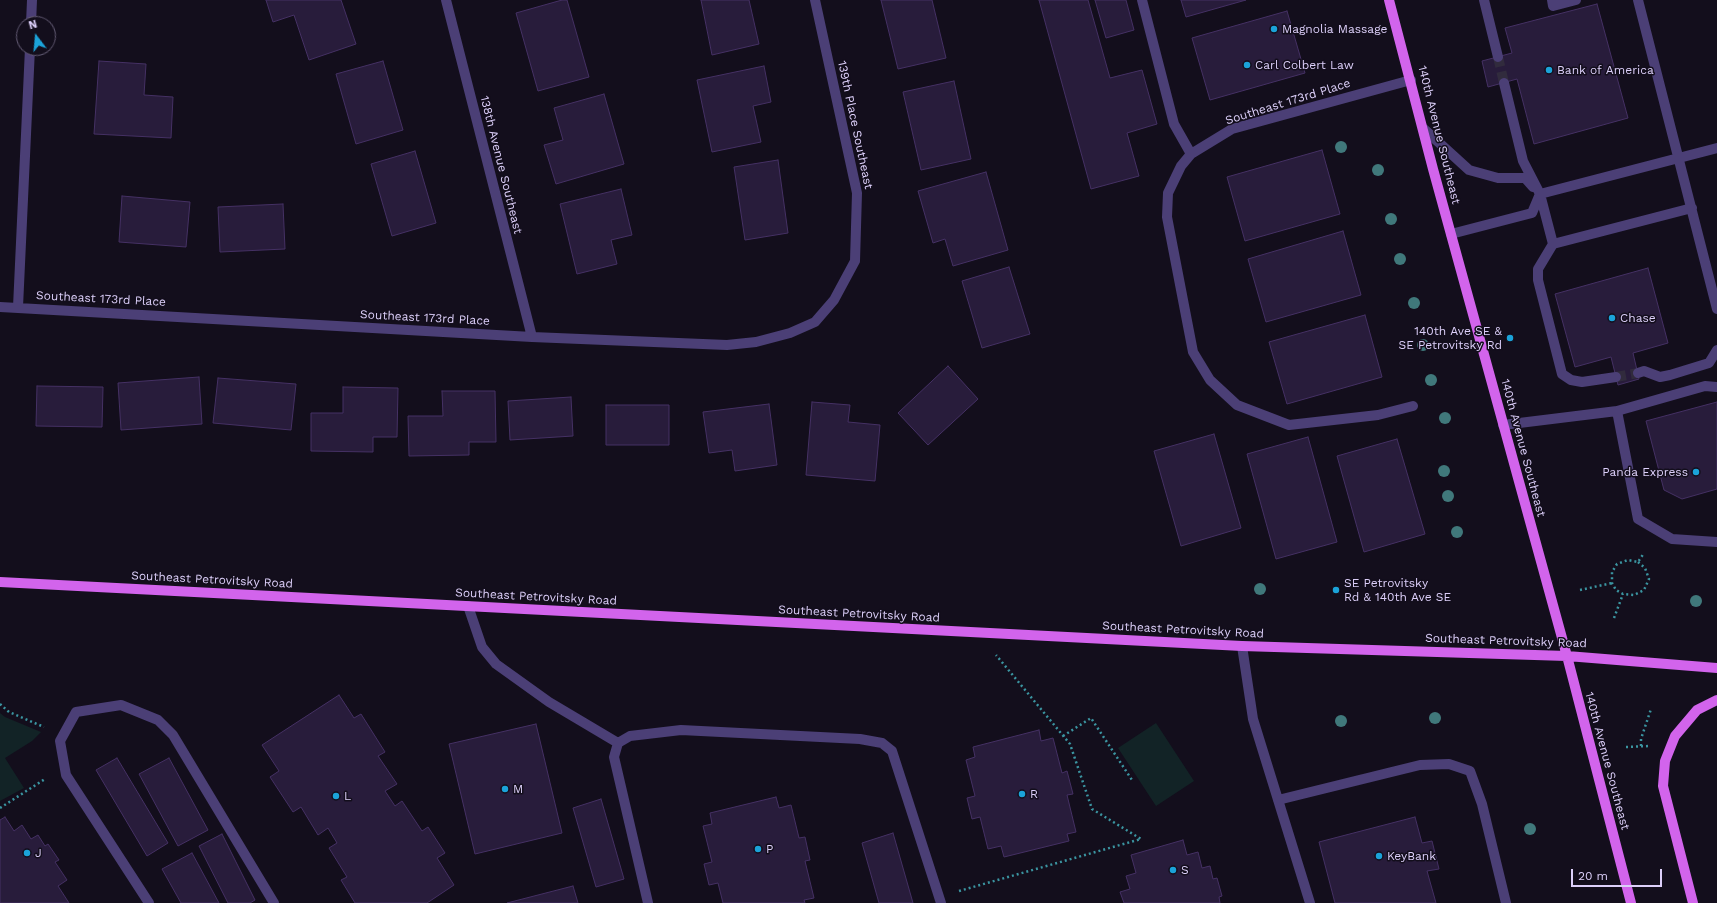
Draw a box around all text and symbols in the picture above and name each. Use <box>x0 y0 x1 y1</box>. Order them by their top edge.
north arrow <box>16 16 56 56</box>
text: N <box>27 18 39 32</box>
place label: Magnolia Massage <box>1282 22 1387 36</box>
marker: Magnolia Massage <box>1269 24 1279 34</box>
place label: Carl Colbert Law <box>1255 58 1354 72</box>
street label: 139th Place Southeast <box>834 59 876 191</box>
marker: Carl Colbert Law <box>1242 60 1252 70</box>
place label: Bank of America <box>1557 63 1654 77</box>
street label: 140th Avenue Southeast <box>1415 64 1463 206</box>
marker: Bank of America <box>1544 65 1554 75</box>
street label: Southeast 173rd Place <box>1224 76 1352 128</box>
street label: 138th Avenue Southeast <box>477 94 525 236</box>
street label: Southeast 173rd Place <box>36 288 166 310</box>
street label: Southeast 173rd Place <box>360 307 490 329</box>
place label: Chase <box>1620 311 1656 325</box>
marker: Chase <box>1607 313 1617 323</box>
place label: 140th Ave SE & SE Petrovitsky Rd <box>1399 324 1502 352</box>
marker: 140th Ave SE & SE Petrovitsky Rd <box>1505 333 1515 343</box>
street label: 140th Avenue Southeast <box>1498 377 1548 519</box>
place label: Panda Express <box>1602 465 1688 479</box>
marker: Panda Express <box>1691 467 1701 477</box>
street label: Southeast Petrovitsky Road <box>131 569 293 591</box>
place label: SE Petrovitsky Rd & 140th Ave SE <box>1344 576 1451 604</box>
marker: SE Petrovitsky Rd & 140th Ave SE <box>1331 585 1341 595</box>
street label: Southeast Petrovitsky Road <box>455 586 617 608</box>
street label: Southeast Petrovitsky Road <box>778 603 940 625</box>
street label: Southeast Petrovitsky Road <box>1102 619 1264 641</box>
street label: Southeast Petrovitsky Road <box>1425 631 1587 651</box>
street label: 140th Avenue Southeast <box>1582 690 1632 832</box>
place label: M <box>513 782 523 796</box>
marker: M <box>500 784 510 794</box>
place label: R <box>1030 787 1038 801</box>
place label: L <box>344 789 351 803</box>
marker: R <box>1017 789 1027 799</box>
marker: L <box>331 791 341 801</box>
place label: P <box>766 842 773 856</box>
marker: P <box>753 844 763 854</box>
place label: J <box>35 846 42 860</box>
marker: J <box>22 848 32 858</box>
place label: KeyBank <box>1387 849 1436 863</box>
marker: KeyBank <box>1374 851 1384 861</box>
scale bar <box>1573 861 1664 887</box>
place label: S <box>1181 863 1189 877</box>
marker: S <box>1168 865 1178 875</box>
text: 20 m <box>1578 869 1608 883</box>

